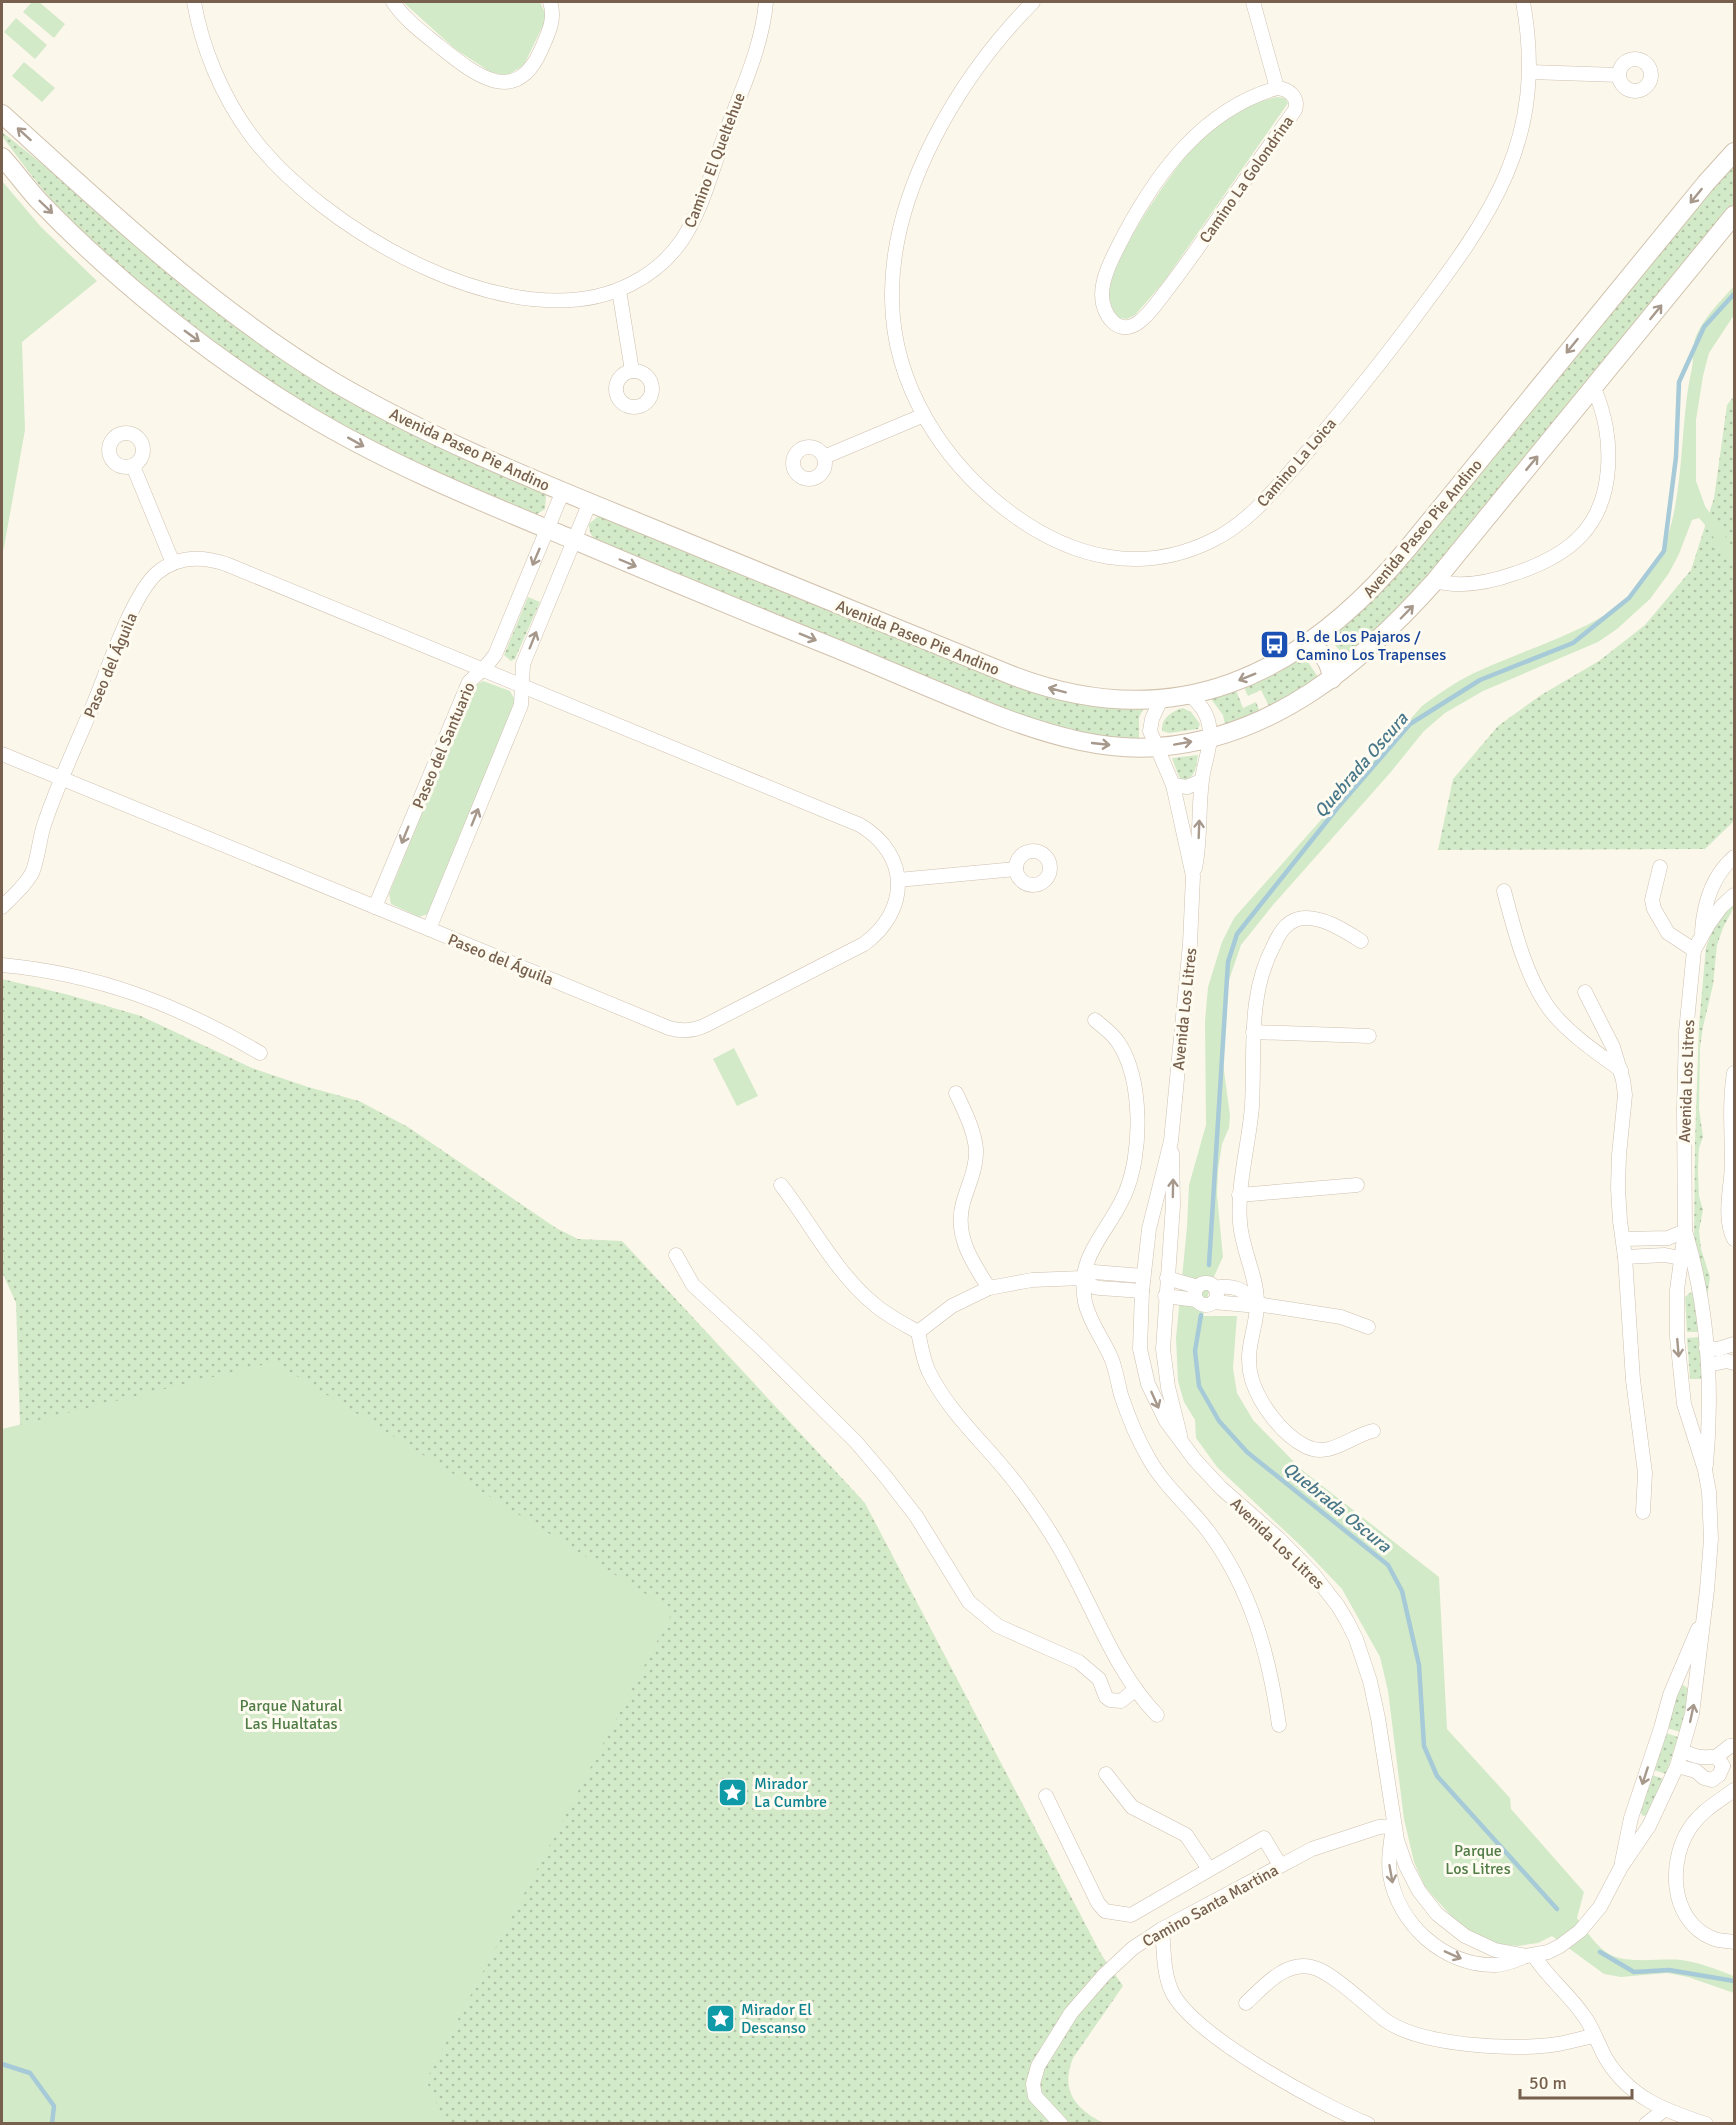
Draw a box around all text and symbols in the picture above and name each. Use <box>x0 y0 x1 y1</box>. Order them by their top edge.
street label: Camino El Queltehue <box>680 90 750 231</box>
street label: Camino La Golondrina <box>1195 112 1298 247</box>
one-way arrow <box>17 127 32 141</box>
one-way arrow <box>1689 187 1702 203</box>
one-way arrow <box>38 200 53 214</box>
one-way arrow <box>1649 304 1662 320</box>
one-way arrow <box>184 330 200 342</box>
one-way arrow <box>1566 338 1579 354</box>
street label: Avenida Paseo Pie Andino <box>386 404 553 496</box>
street label: Camino La Loica <box>1253 414 1341 511</box>
one-way arrow <box>347 436 364 448</box>
street label: Avenida Paseo Pie Andino <box>1359 455 1487 602</box>
one-way arrow <box>1526 455 1539 471</box>
one-way arrow <box>530 547 541 566</box>
one-way arrow <box>619 558 637 569</box>
street label: Avenida Paseo Pie Andino <box>833 596 1002 680</box>
one-way arrow <box>1400 604 1414 619</box>
street label: Paseo del Águila <box>80 610 142 721</box>
place label: B. de Los Pajaros / Camino Los Trapenses <box>1296 627 1446 665</box>
bus stop icon: B. de Los Pajaros / Camino Los Trapenses <box>1259 629 1291 661</box>
one-way arrow <box>528 631 539 649</box>
one-way arrow <box>799 632 817 643</box>
one-way arrow <box>1239 672 1257 683</box>
street label: Paseo del Santuario <box>408 679 480 812</box>
one-way arrow <box>1047 684 1066 695</box>
water label: Quebrada Oscura <box>1309 707 1413 822</box>
one-way arrow <box>1173 738 1193 749</box>
one-way arrow <box>1091 739 1111 750</box>
one-way arrow <box>470 808 481 826</box>
one-way arrow <box>1193 819 1205 839</box>
one-way arrow <box>399 825 410 844</box>
street label: Paseo del Águila <box>445 930 556 990</box>
street label: Avenida Los Litres <box>1169 947 1201 1071</box>
street label: Avenida Los Litres <box>1675 1019 1699 1143</box>
one-way arrow <box>1167 1179 1179 1199</box>
one-way arrow <box>1672 1338 1683 1357</box>
one-way arrow <box>1149 1391 1161 1409</box>
water label: Quebrada Oscura <box>1279 1457 1396 1558</box>
street label: Avenida Los Litres <box>1226 1494 1329 1594</box>
park label: Parque Natural Las Hualtatas <box>239 1696 343 1734</box>
one-way arrow <box>1686 1704 1698 1723</box>
one-way arrow <box>1639 1766 1650 1785</box>
place label: Mirador La Cumbre <box>754 1774 827 1812</box>
place icon: Mirador La Cumbre <box>717 1776 749 1808</box>
park label: Parque Los Litres <box>1445 1841 1511 1879</box>
street label: Camino Santa Martina <box>1139 1860 1282 1952</box>
one-way arrow <box>1385 1863 1396 1883</box>
one-way arrow <box>1443 1950 1461 1961</box>
place label: Mirador El Descanso <box>741 2000 812 2038</box>
place icon: Mirador El Descanso <box>704 2002 736 2034</box>
scale bar <box>1520 2062 1632 2100</box>
text: 50 m <box>1529 2072 1567 2094</box>

